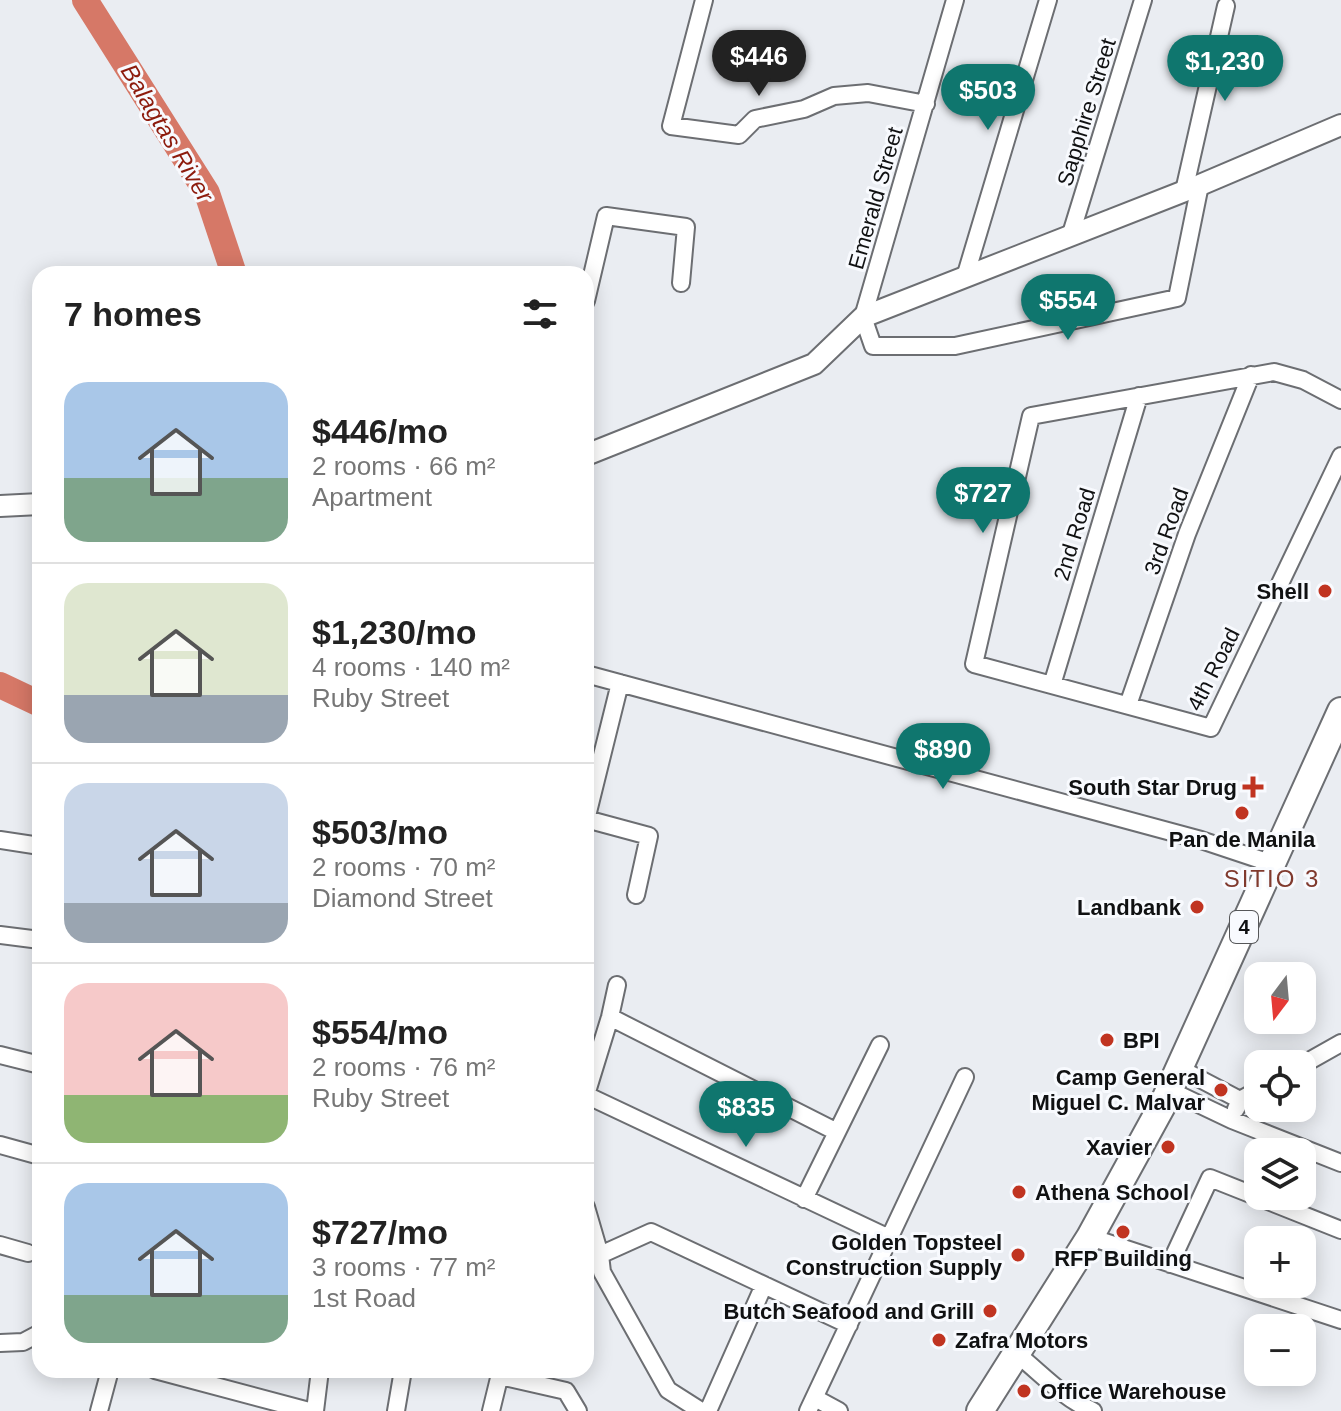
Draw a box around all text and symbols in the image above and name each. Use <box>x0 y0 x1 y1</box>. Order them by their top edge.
pin: $446 <box>712 30 806 98</box>
street label: Sapphire Street <box>1052 35 1121 189</box>
pin: $1,230 <box>1160 35 1290 103</box>
text: $446 <box>730 41 788 71</box>
text: $1,230 <box>1185 46 1265 76</box>
water label: Balagtas River <box>116 59 220 207</box>
pin: $503 <box>941 64 1035 132</box>
text: $503 <box>959 75 1017 105</box>
street label: Emerald Street <box>843 124 908 272</box>
pin: $554 <box>1021 274 1115 342</box>
text: $554 <box>1039 285 1097 315</box>
icon: filters <box>518 292 562 336</box>
text: 7 homes <box>64 295 202 333</box>
text: $446/mo <box>312 412 448 450</box>
icon: home <box>128 414 224 510</box>
text: 2 rooms · 66 m² <box>312 451 496 481</box>
pin: $727 <box>936 467 1030 535</box>
text: $727 <box>954 478 1012 508</box>
text: Apartment <box>312 482 432 512</box>
street label: 3rd Road <box>1139 484 1194 578</box>
street label: 2nd Road <box>1049 485 1100 583</box>
place label: Shell <box>1256 579 1309 604</box>
marker: Shell <box>1316 582 1334 600</box>
text: $1,230/mo <box>312 613 476 651</box>
icon: home <box>128 615 224 711</box>
street label: 4th Road <box>1182 624 1245 715</box>
text: 4 rooms · 140 m² <box>312 652 510 682</box>
text: Ruby Street <box>312 683 449 713</box>
pin: $890 <box>896 723 990 791</box>
text: $890 <box>914 734 972 764</box>
place label: South Star Drug <box>1068 775 1237 800</box>
marker: South Star Drug <box>1244 778 1262 796</box>
marker: Pan de Manila <box>1233 804 1251 822</box>
text: $503/mo <box>312 813 448 851</box>
icon: home <box>128 815 224 911</box>
place label: Pan de Manila <box>1169 827 1316 852</box>
text: 2 rooms · 70 m² <box>312 852 496 882</box>
district label: SITIO 3 <box>1224 865 1320 892</box>
text: Diamond Street <box>312 883 493 913</box>
place label: Landbank <box>1077 895 1182 920</box>
marker: Landbank <box>1188 898 1206 916</box>
road number: 4 <box>1230 911 1258 943</box>
north arrow <box>1244 962 1316 1034</box>
map controls <box>1244 962 1316 1386</box>
text: $554/mo <box>312 1013 448 1051</box>
icon: home <box>128 1015 224 1111</box>
place label: BPI <box>1123 1028 1160 1053</box>
marker: BPI <box>1098 1031 1116 1049</box>
button: locate <box>1244 1050 1316 1122</box>
text: 2 rooms · 76 m² <box>312 1052 496 1082</box>
place label: Camp General Miguel C. Malvar <box>1031 1065 1205 1115</box>
pin: $835 <box>699 1081 793 1149</box>
marker: Camp General Miguel C. Malvar <box>1212 1081 1230 1099</box>
text: Ruby Street <box>312 1083 449 1113</box>
text: $835 <box>717 1092 775 1122</box>
place label: Xavier <box>1086 1135 1152 1160</box>
marker: Xavier <box>1159 1138 1177 1156</box>
button: layers <box>1244 1138 1316 1210</box>
place label: Athena School <box>1035 1180 1189 1205</box>
marker: Athena School <box>1010 1183 1028 1201</box>
text: $727/mo <box>312 1213 448 1251</box>
icon: home <box>128 1215 224 1311</box>
marker: RFP Building <box>1114 1223 1132 1241</box>
button: + <box>1244 1226 1316 1298</box>
place label: Golden Topsteel Construction Supply <box>786 1230 1003 1280</box>
marker: Golden Topsteel Construction Supply <box>1009 1246 1027 1264</box>
place label: RFP Building <box>1054 1246 1192 1271</box>
text: 3 rooms · 77 m² <box>312 1252 496 1282</box>
text: 1st Road <box>312 1283 416 1313</box>
place label: Butch Seafood and Grill <box>723 1299 974 1324</box>
marker: Butch Seafood and Grill <box>981 1302 999 1320</box>
button: − <box>1244 1314 1316 1386</box>
place label: Zafra Motors <box>955 1328 1088 1353</box>
marker: Zafra Motors <box>930 1331 948 1349</box>
place label: Office Warehouse <box>1040 1379 1226 1404</box>
marker: Office Warehouse <box>1015 1382 1033 1400</box>

